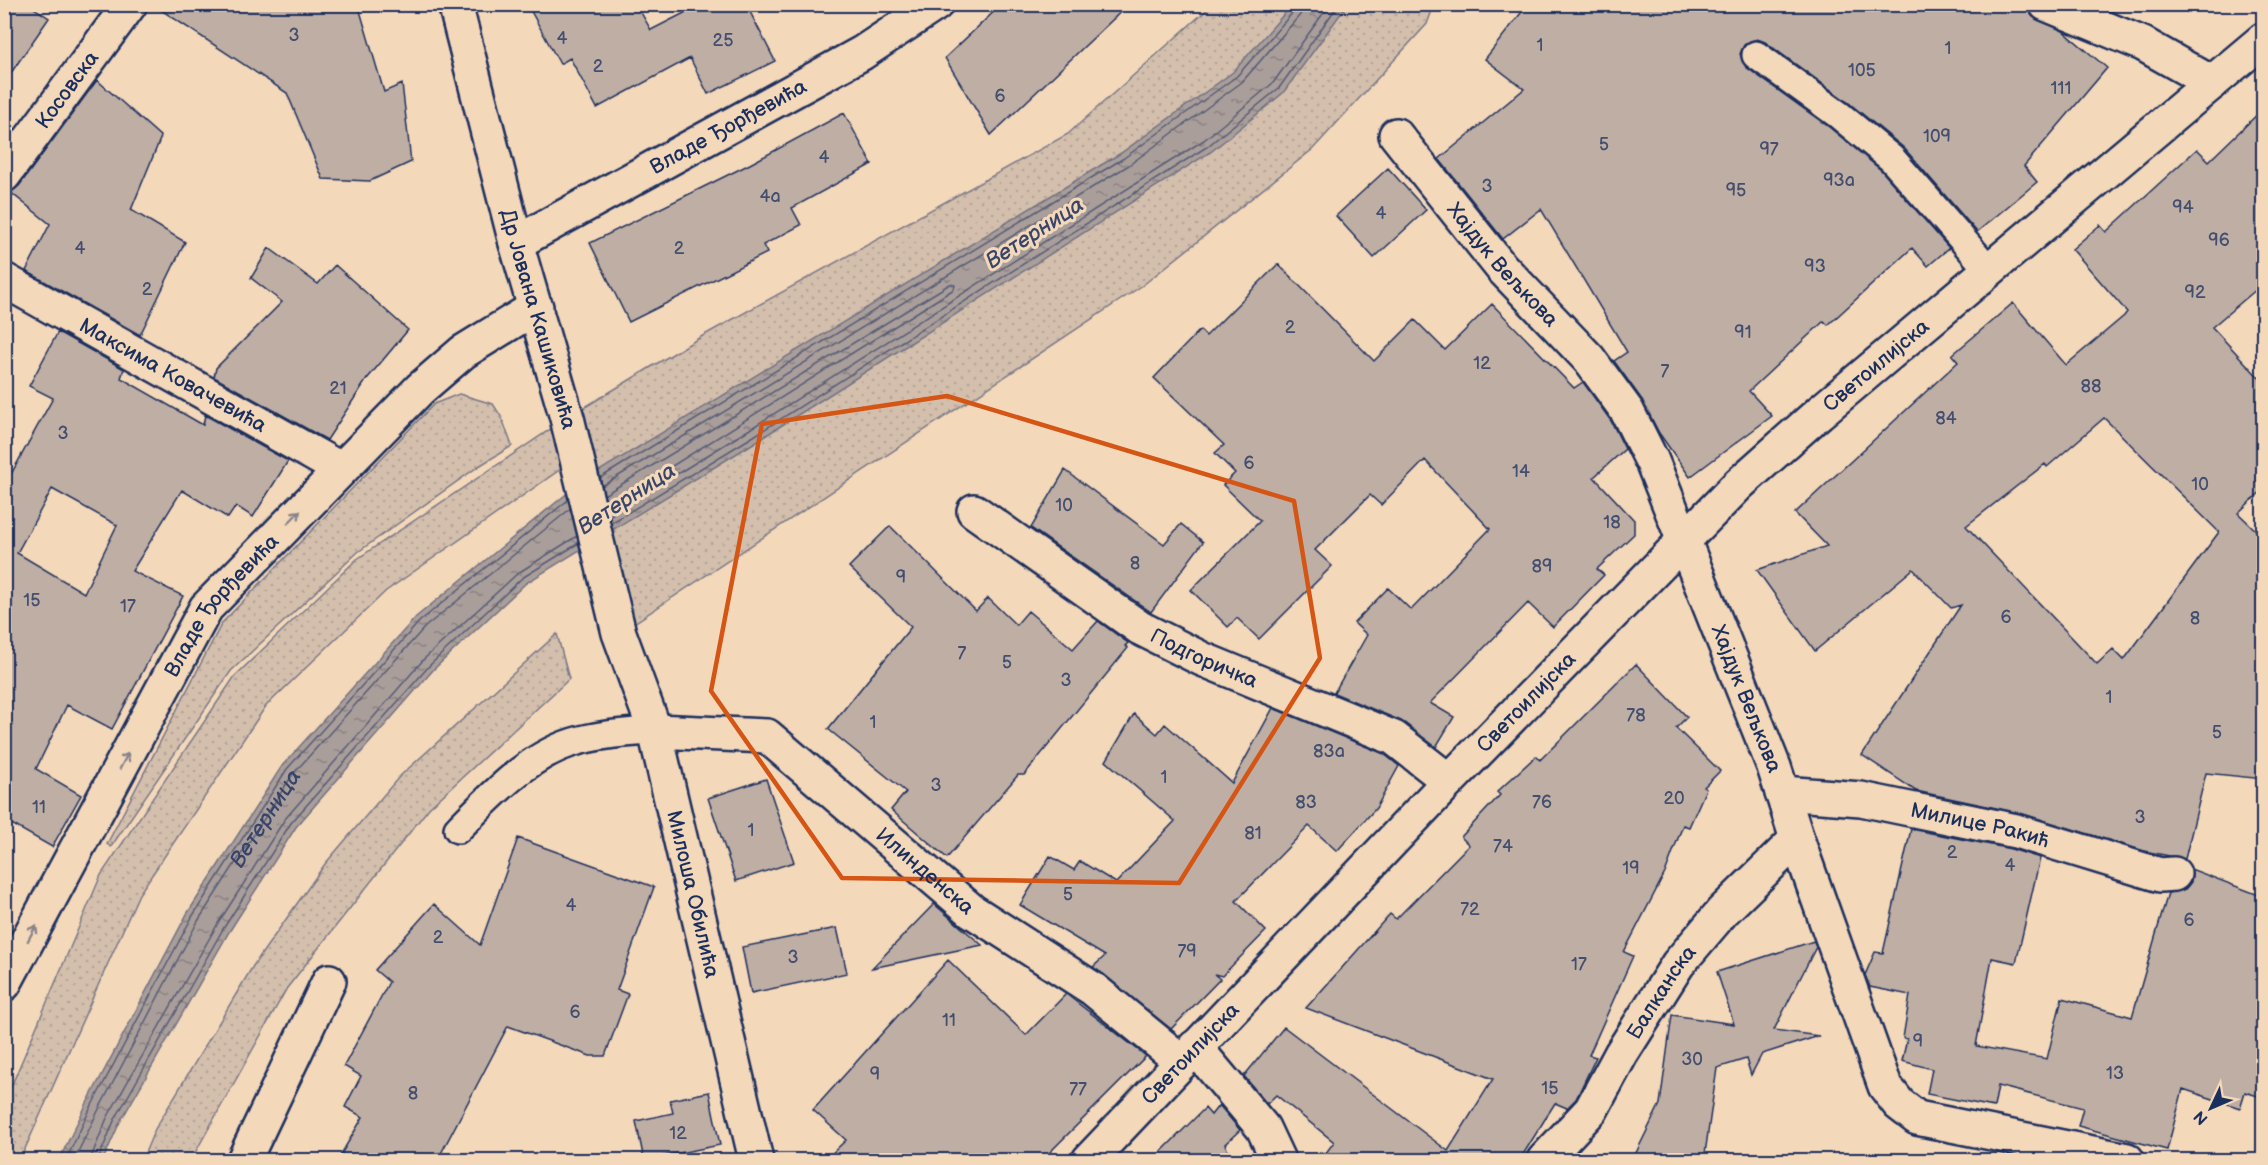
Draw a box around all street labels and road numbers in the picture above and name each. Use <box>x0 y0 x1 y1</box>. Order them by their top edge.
street label: Косовска <box>30 46 104 134</box>
street label: Владе Ђорђевића <box>646 74 812 180</box>
street label: Хајдук Вељкова <box>1442 198 1564 333</box>
street label: Др Јована Кашиковића <box>495 206 581 432</box>
street label: Максима Ковачевића <box>75 313 271 438</box>
street label: Светоилијска <box>1818 314 1935 417</box>
street label: Владе Ђорђевића <box>159 529 285 681</box>
street label: Хајдук Вељкова <box>1706 621 1787 777</box>
street label: Подгоричка <box>1146 623 1262 694</box>
street label: Светоилијска <box>1472 646 1582 758</box>
street label: Милице Ракић <box>1908 798 2052 853</box>
street label: Милоша Обилића <box>661 808 725 981</box>
street label: Илинденска <box>871 823 979 921</box>
street label: Балканска <box>1622 940 1702 1044</box>
street label: Светоилијска <box>1136 997 1245 1110</box>

